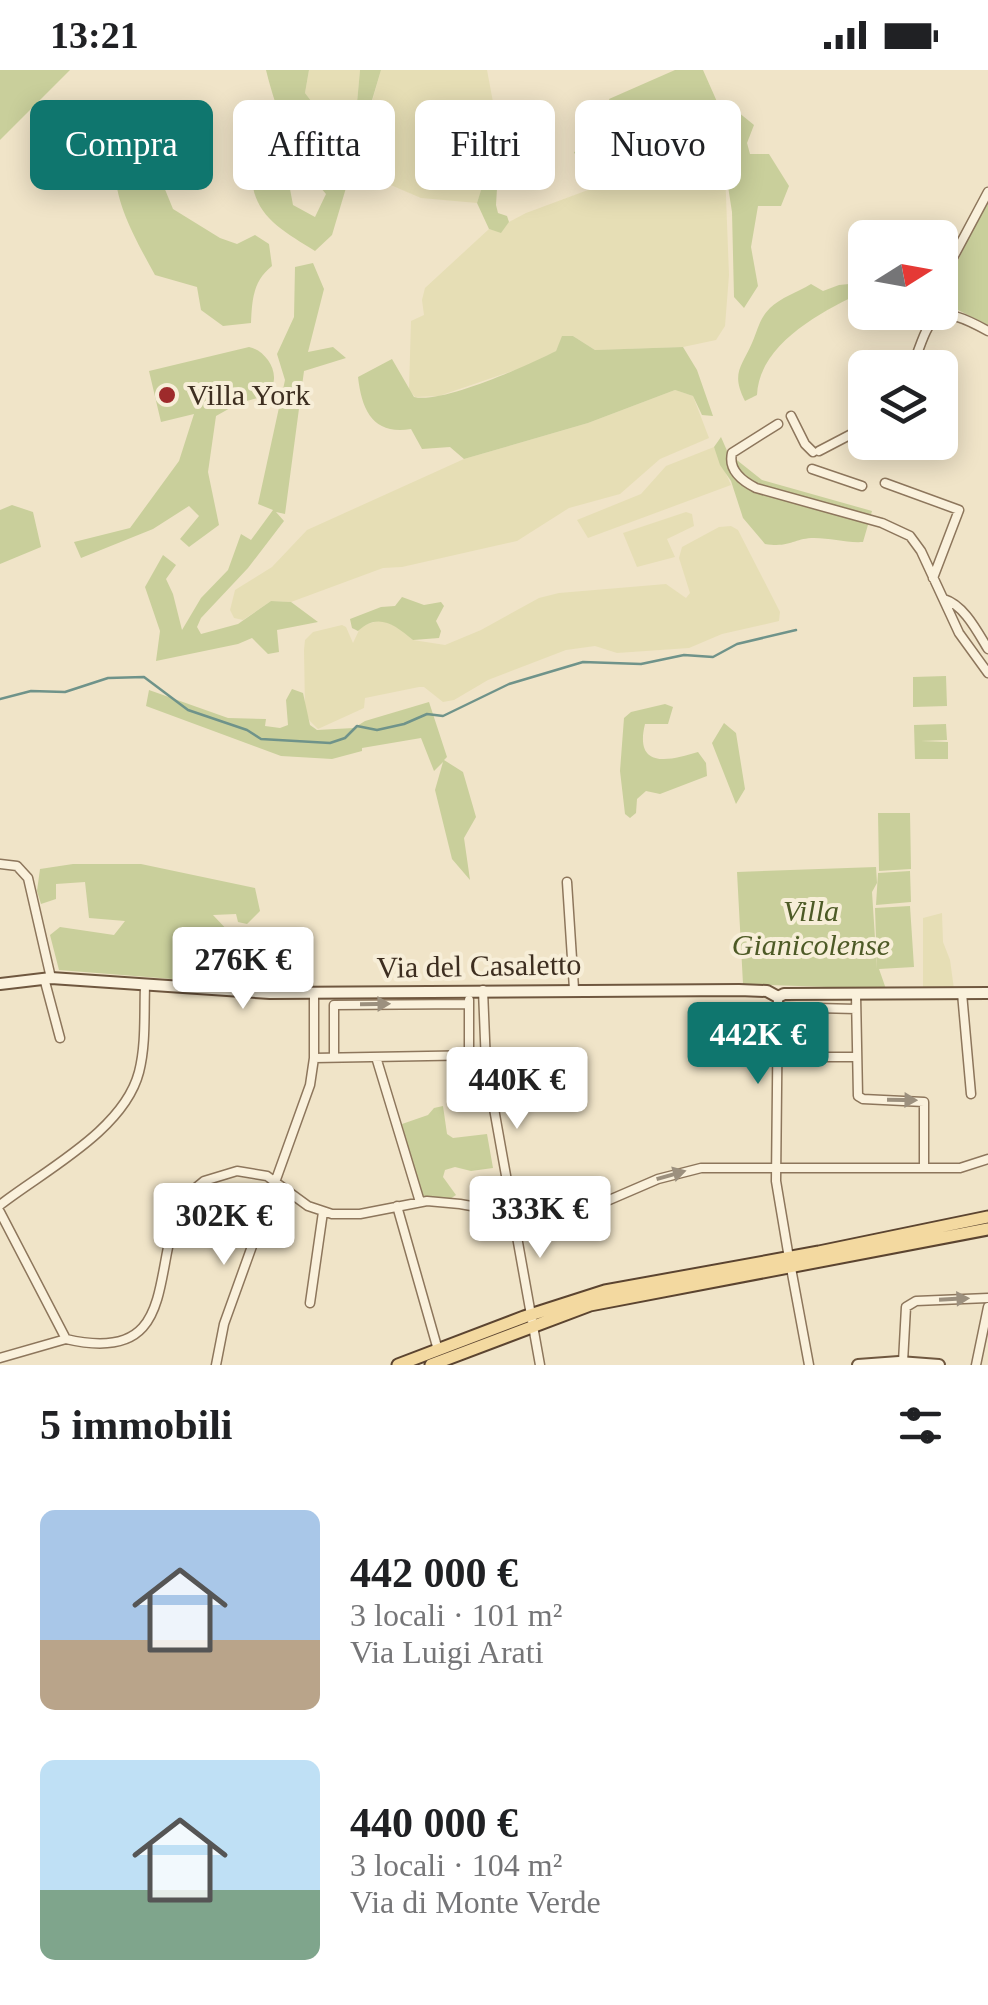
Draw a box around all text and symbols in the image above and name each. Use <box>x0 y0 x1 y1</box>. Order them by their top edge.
text: 13:21 <box>50 14 139 56</box>
chip: Compra <box>30 100 213 190</box>
chip: Affitta <box>233 100 395 190</box>
chip: Filtri <box>415 100 555 190</box>
chip: Nuovo <box>575 100 741 190</box>
north arrow <box>848 220 958 330</box>
map controls <box>848 220 958 460</box>
button: layers <box>848 350 958 460</box>
place label: Villa York <box>187 378 310 411</box>
marker: Villa York <box>156 384 178 406</box>
park label: Villa Gianicolense <box>732 894 890 961</box>
pin: 276K € <box>162 927 324 1012</box>
text: 276K € <box>195 941 291 977</box>
street label: Via del Casaletto <box>376 947 582 984</box>
one-way arrow <box>360 996 392 1012</box>
pin: 442K € <box>677 1002 839 1087</box>
text: 442K € <box>710 1016 806 1052</box>
pin: 440K € <box>436 1047 598 1132</box>
text: 440K € <box>469 1061 565 1097</box>
one-way arrow <box>886 1092 918 1108</box>
one-way arrow <box>656 1167 687 1183</box>
pin: 333K € <box>459 1176 621 1261</box>
pin: 302K € <box>143 1183 305 1268</box>
text: 333K € <box>492 1190 588 1226</box>
text: 302K € <box>176 1197 272 1233</box>
one-way arrow <box>938 1291 970 1307</box>
icon: filters <box>893 1398 948 1453</box>
text: 5 immobili <box>40 1402 233 1448</box>
icon: home <box>120 1550 240 1670</box>
text: 442 000 € <box>350 1550 518 1596</box>
text: 3 locali · 101 m² <box>350 1597 562 1633</box>
text: Via Luigi Arati <box>350 1634 544 1670</box>
icon: home <box>120 1800 240 1920</box>
text: 440 000 € <box>350 1800 518 1846</box>
text: 3 locali · 104 m² <box>350 1847 562 1883</box>
text: Via di Monte Verde <box>350 1884 601 1920</box>

